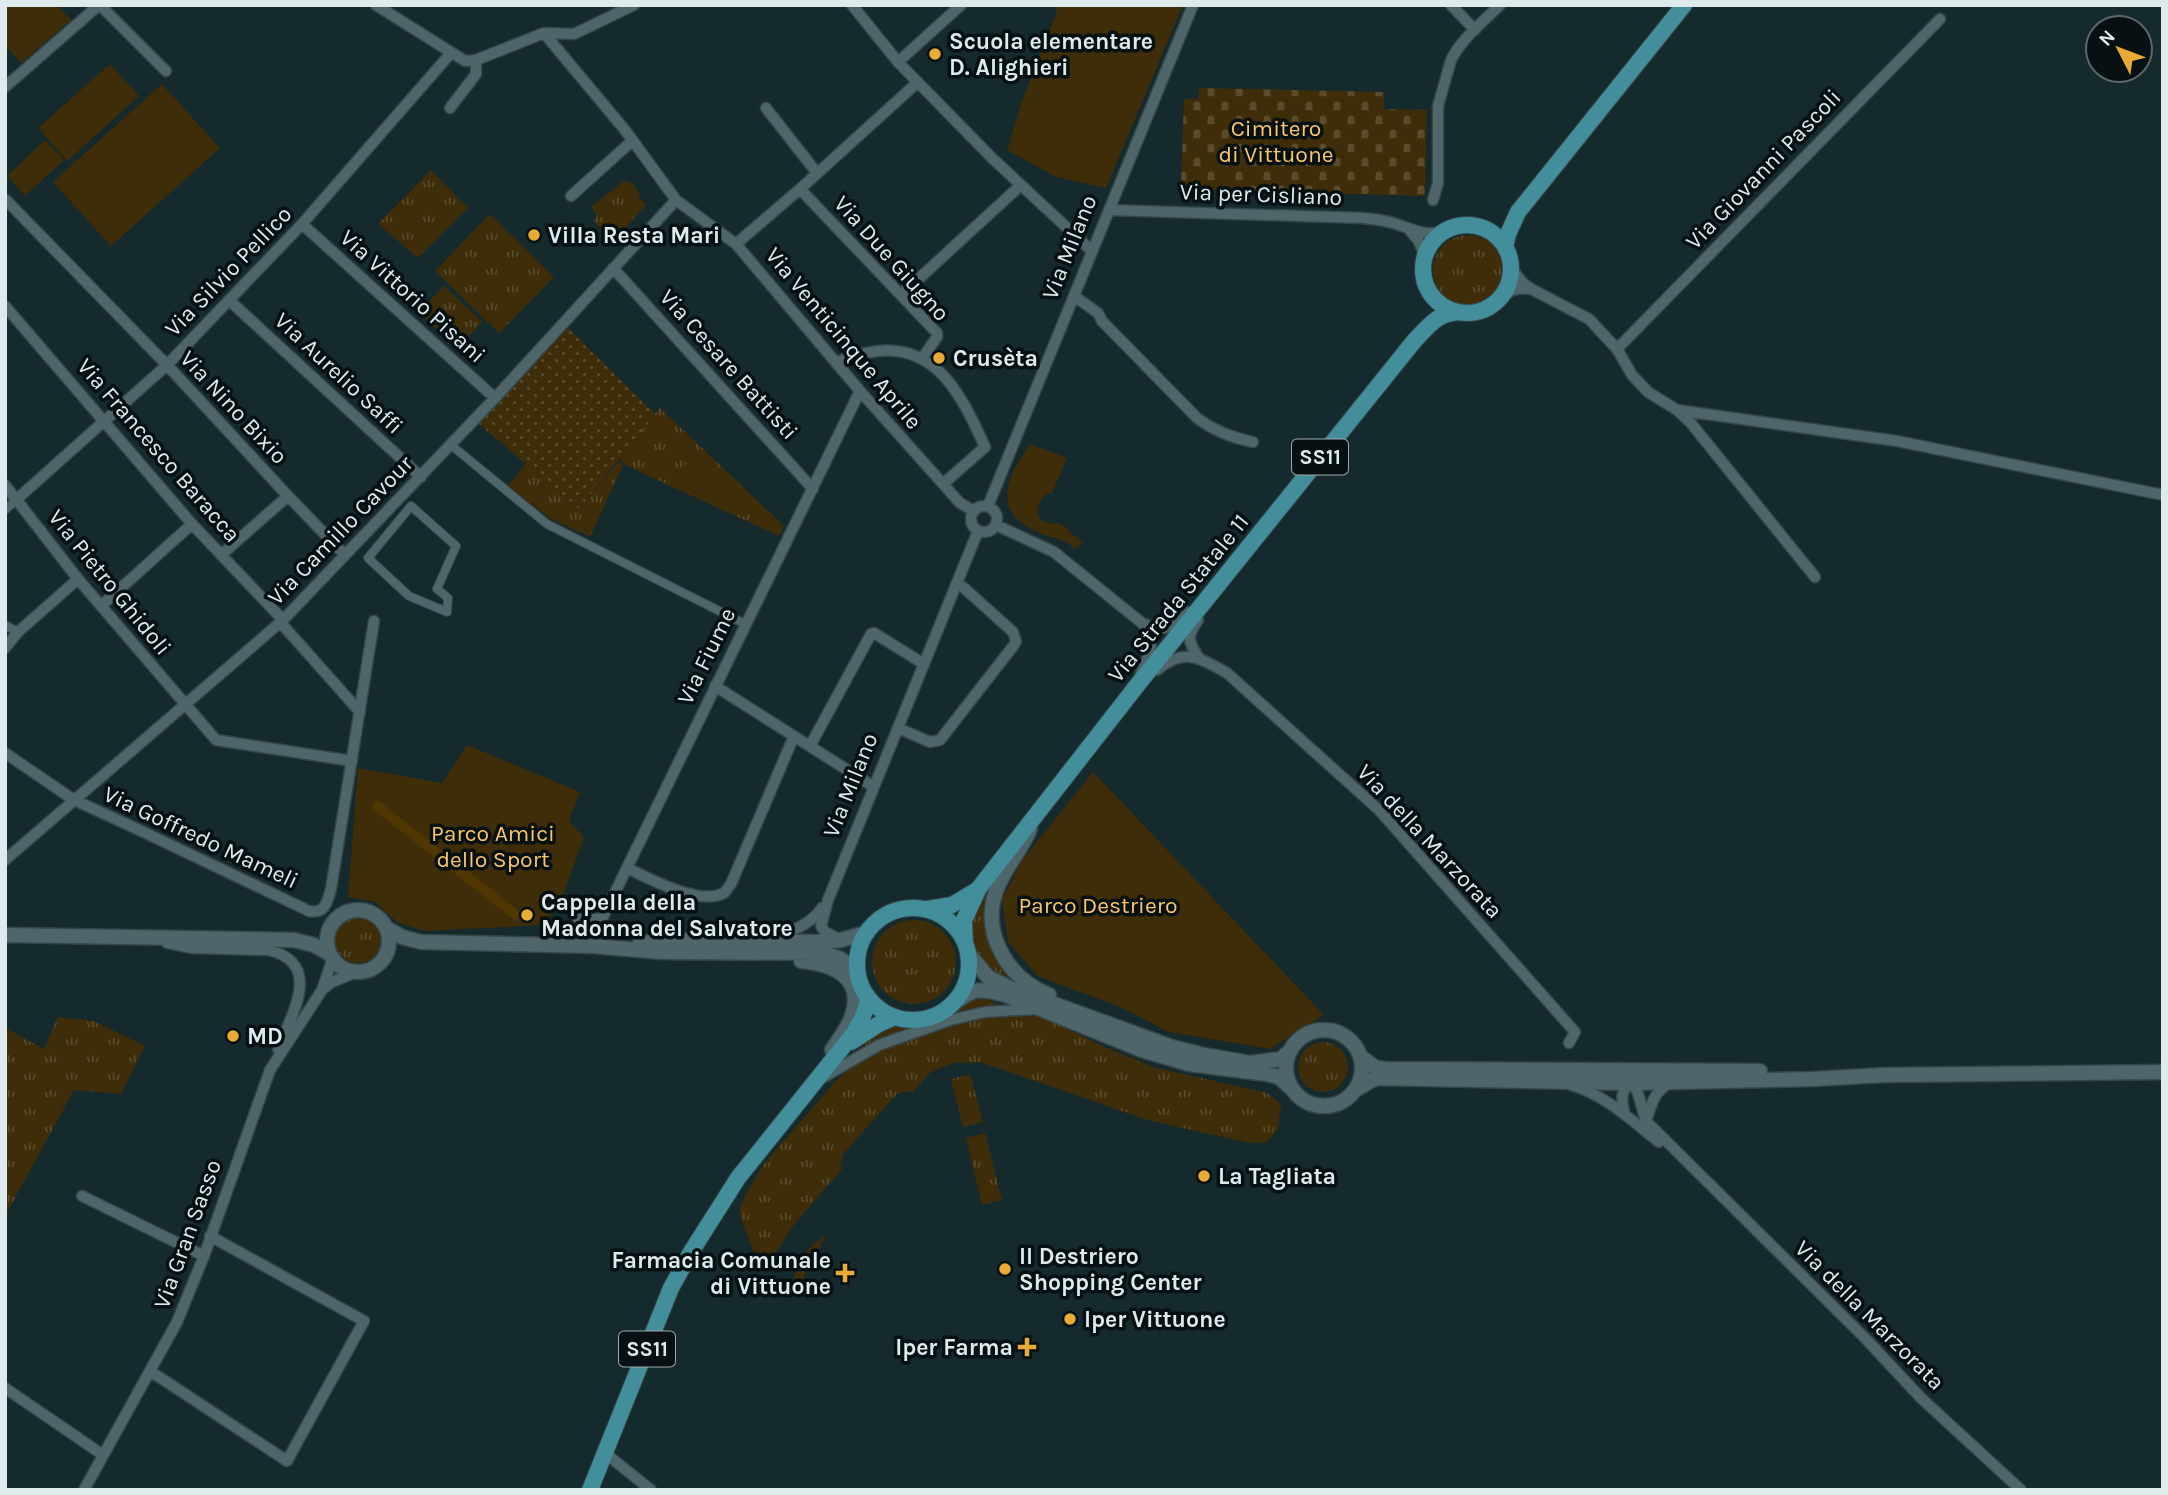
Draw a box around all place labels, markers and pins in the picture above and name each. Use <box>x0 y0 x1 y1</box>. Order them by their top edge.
place label: Scuola elementare D. Alighieri <box>949 28 1153 81</box>
marker: Scuola elementare D. Alighieri <box>927 46 943 62</box>
place label: Villa Resta Mari <box>548 222 720 249</box>
marker: Villa Resta Mari <box>526 227 542 243</box>
place label: Crusèta <box>953 345 1038 372</box>
marker: Crusèta <box>931 350 947 366</box>
place label: Cappella della Madonna del Salvatore <box>541 889 793 942</box>
marker: Cappella della Madonna del Salvatore <box>519 907 535 923</box>
place label: MD <box>247 1023 283 1050</box>
marker: MD <box>225 1028 241 1044</box>
place label: La Tagliata <box>1218 1163 1336 1190</box>
marker: La Tagliata <box>1196 1168 1212 1184</box>
place label: Il Destriero Shopping Center <box>1019 1243 1202 1296</box>
place label: Farmacia Comunale di Vittuone <box>611 1247 831 1300</box>
marker: Il Destriero Shopping Center <box>997 1261 1013 1277</box>
marker: Farmacia Comunale di Vittuone <box>837 1265 853 1281</box>
place label: Iper Vittuone <box>1084 1306 1226 1333</box>
marker: Iper Vittuone <box>1062 1311 1078 1327</box>
place label: Iper Farma <box>895 1334 1013 1361</box>
marker: Iper Farma <box>1019 1339 1035 1355</box>

